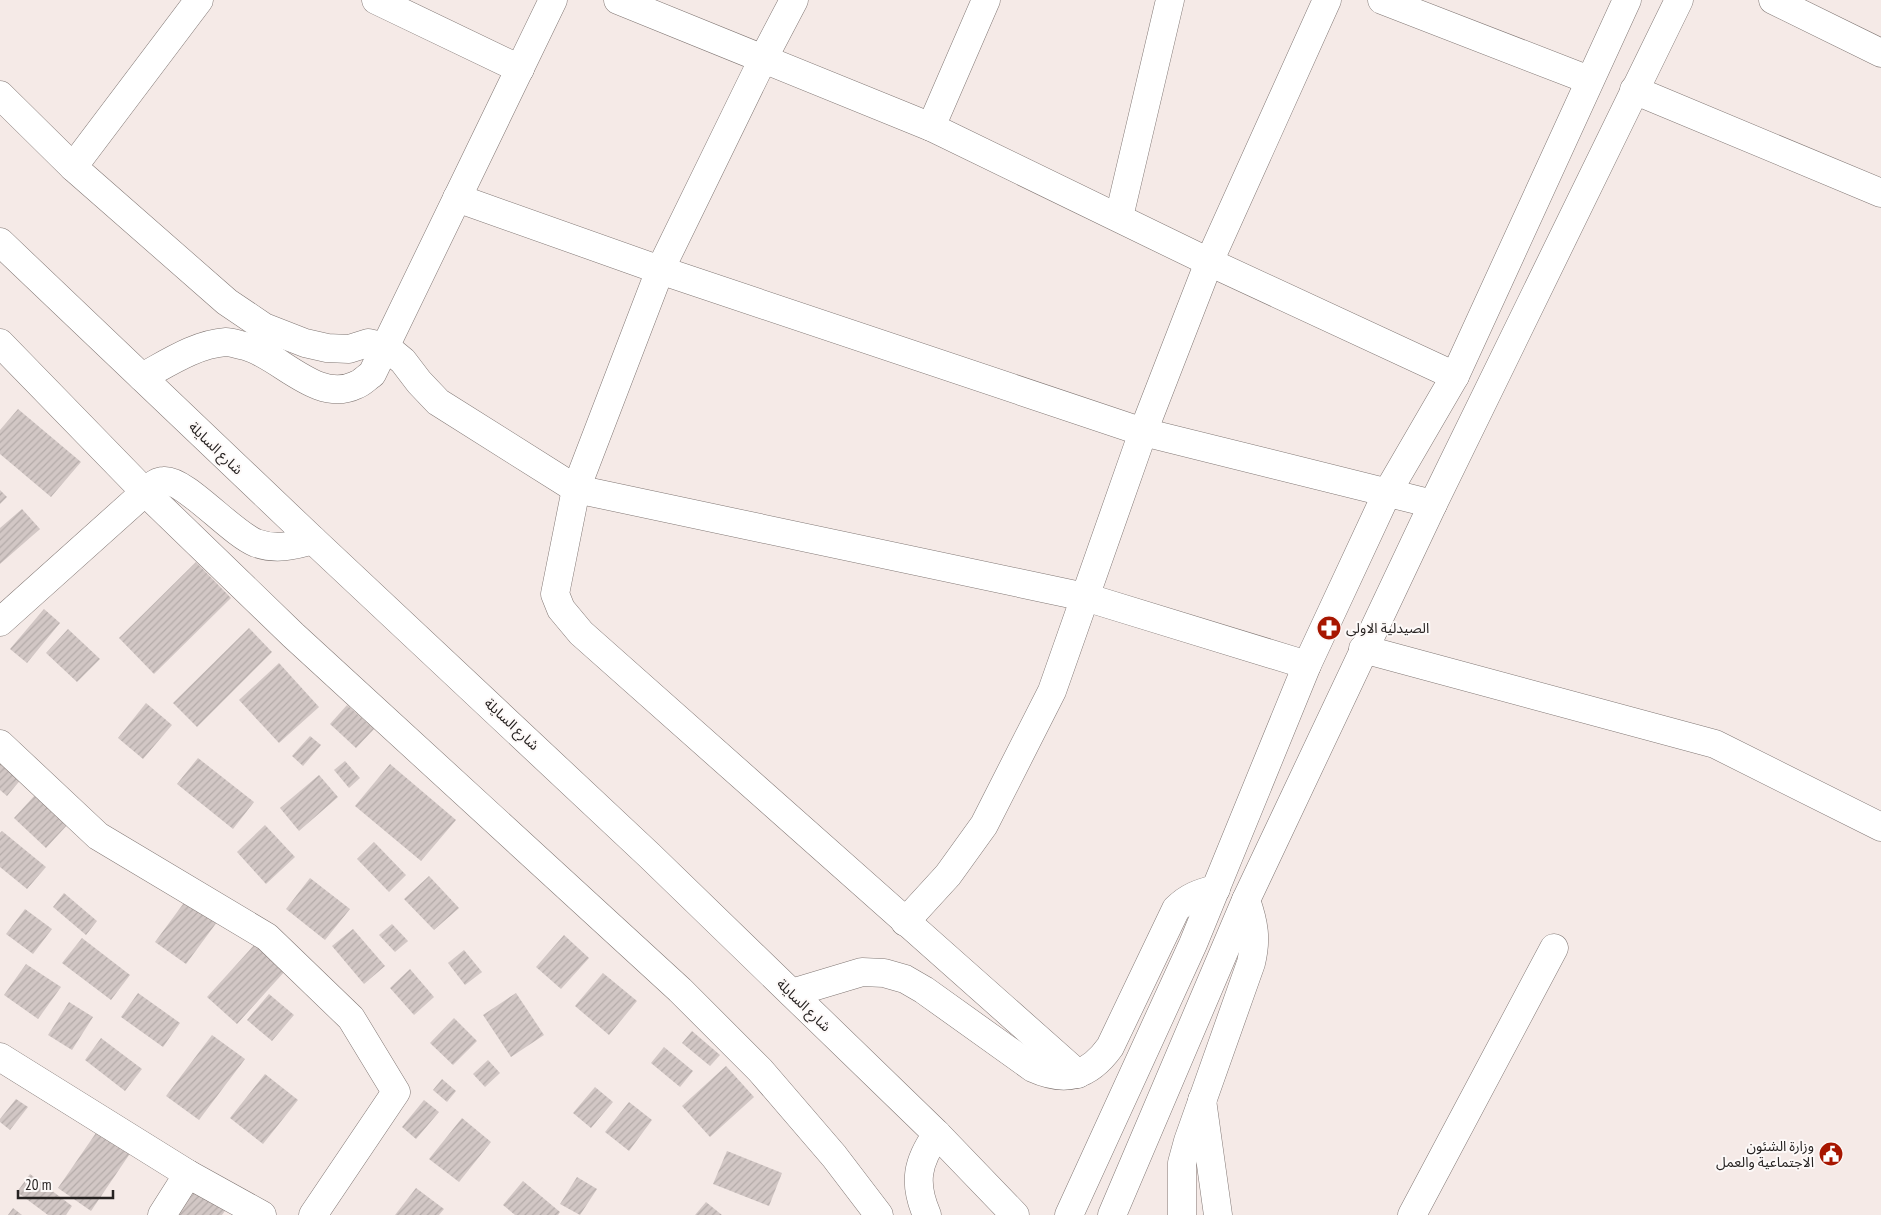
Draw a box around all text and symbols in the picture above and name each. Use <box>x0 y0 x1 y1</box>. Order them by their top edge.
street label: شارع السايلة <box>184 418 247 480</box>
pharmacy icon: الصيدلية الاولى <box>1316 615 1342 641</box>
place label: الصيدلية الاولى <box>1346 619 1429 637</box>
street label: شارع السايلة <box>479 694 543 755</box>
street label: شارع السايلة <box>772 975 835 1037</box>
place label: وزارة الشئون الاجتماعية والعمل <box>1716 1137 1814 1171</box>
public building icon: وزارة الشئون الاجتماعية والعمل <box>1818 1141 1844 1167</box>
scale bar <box>18 1168 112 1200</box>
text: 20 m <box>25 1175 51 1194</box>

